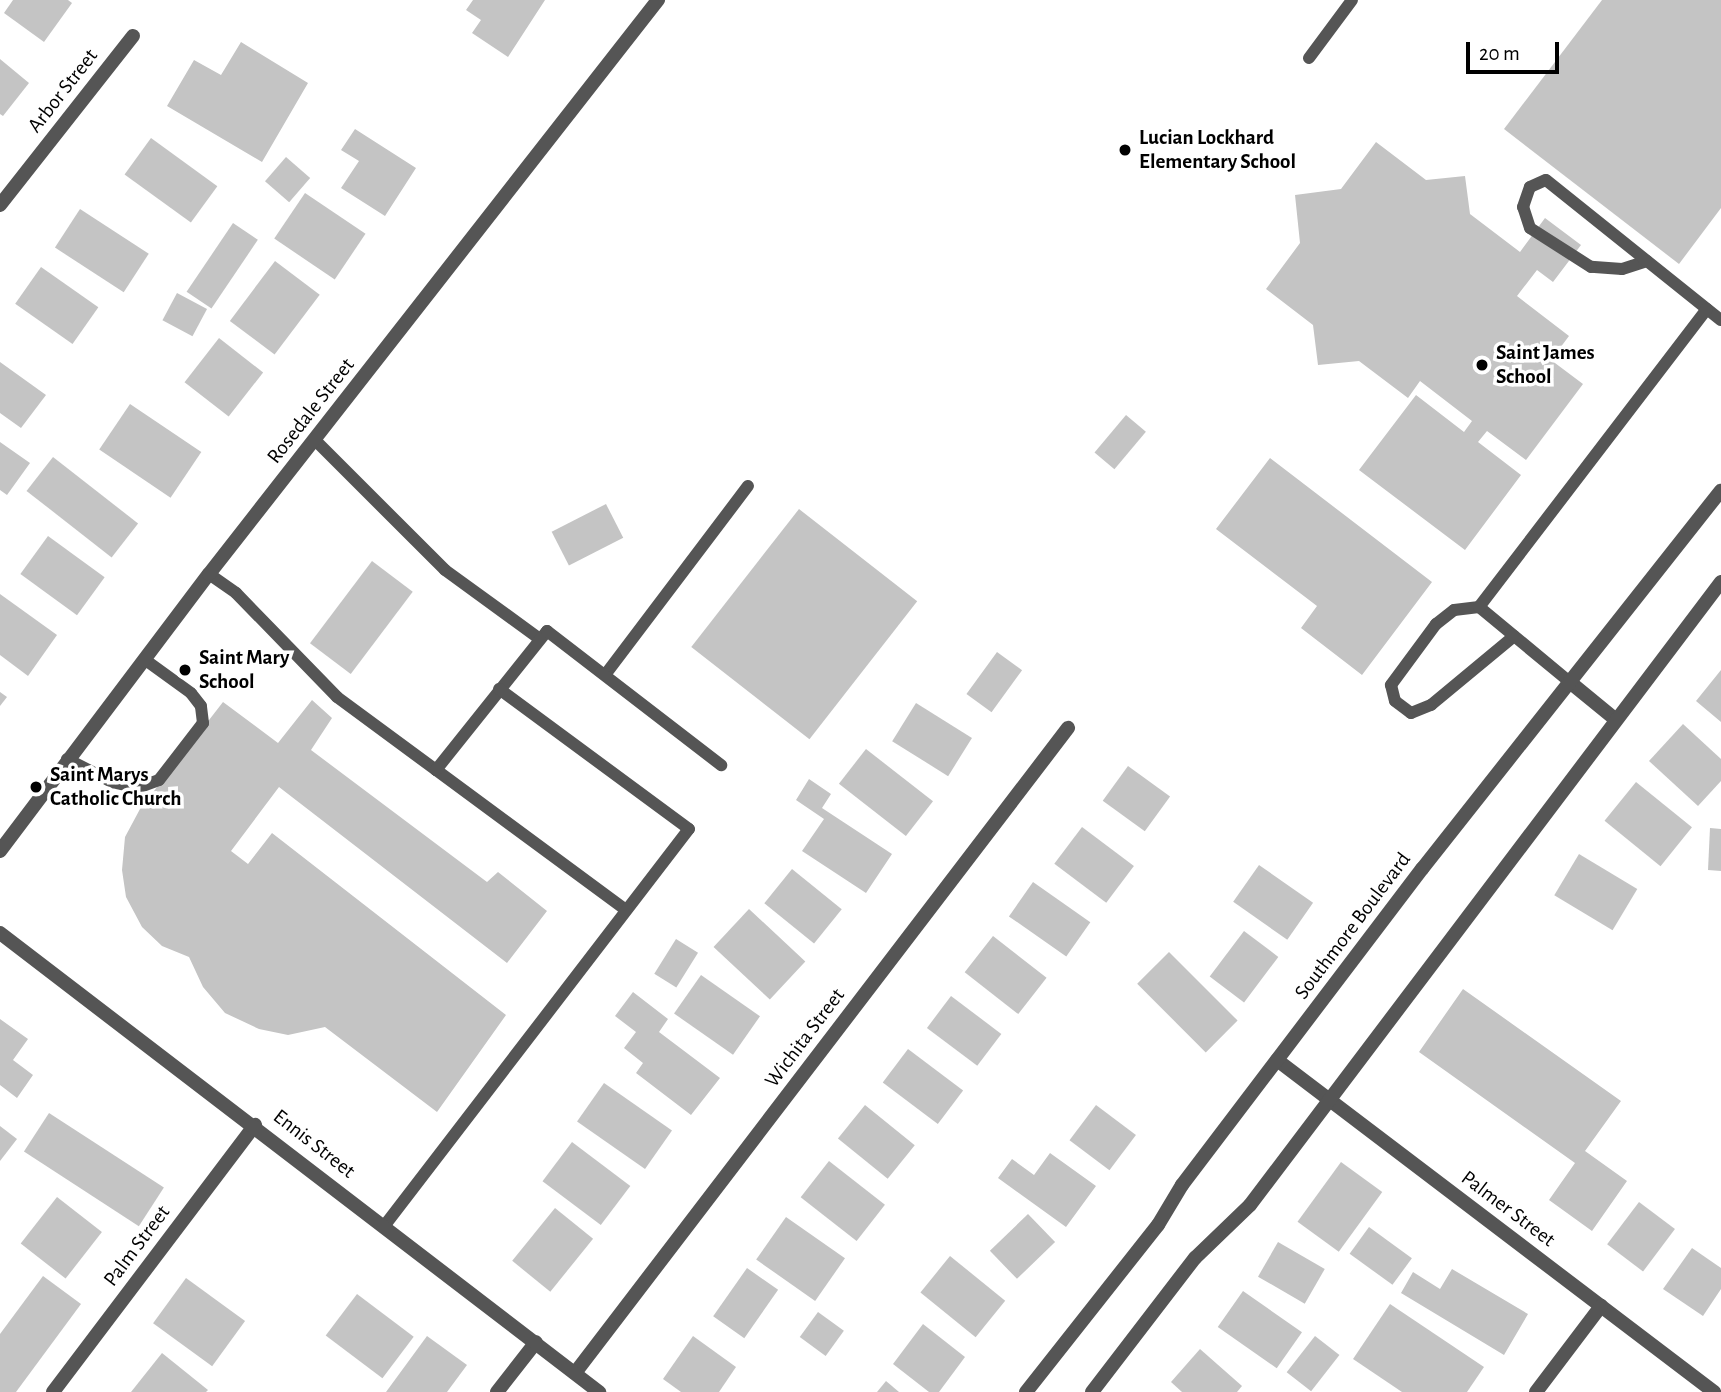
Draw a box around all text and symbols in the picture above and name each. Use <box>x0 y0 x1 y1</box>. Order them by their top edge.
scale bar <box>1469 28 1562 72</box>
text: 20 m <box>1479 43 1520 64</box>
street label: Arbor Street <box>23 44 103 138</box>
place label: Lucian Lockhard Elementary School <box>1139 125 1296 175</box>
marker: Lucian Lockhard Elementary School <box>1117 142 1133 158</box>
place label: Saint James School <box>1496 340 1595 390</box>
street label: Rosedale Street <box>262 353 360 469</box>
marker: Saint James School <box>1474 357 1490 373</box>
place label: Saint Mary School <box>199 645 289 695</box>
marker: Saint Mary School <box>177 662 193 678</box>
place label: Saint Marys Catholic Church <box>50 762 181 812</box>
marker: Saint Marys Catholic Church <box>28 779 44 795</box>
street label: Southmore Boulevard <box>1290 848 1416 1004</box>
street label: Wichita Street <box>760 984 850 1092</box>
street label: Ennis Street <box>268 1104 360 1184</box>
street label: Palmer Street <box>1456 1165 1560 1253</box>
street label: Palm Street <box>98 1200 176 1292</box>

